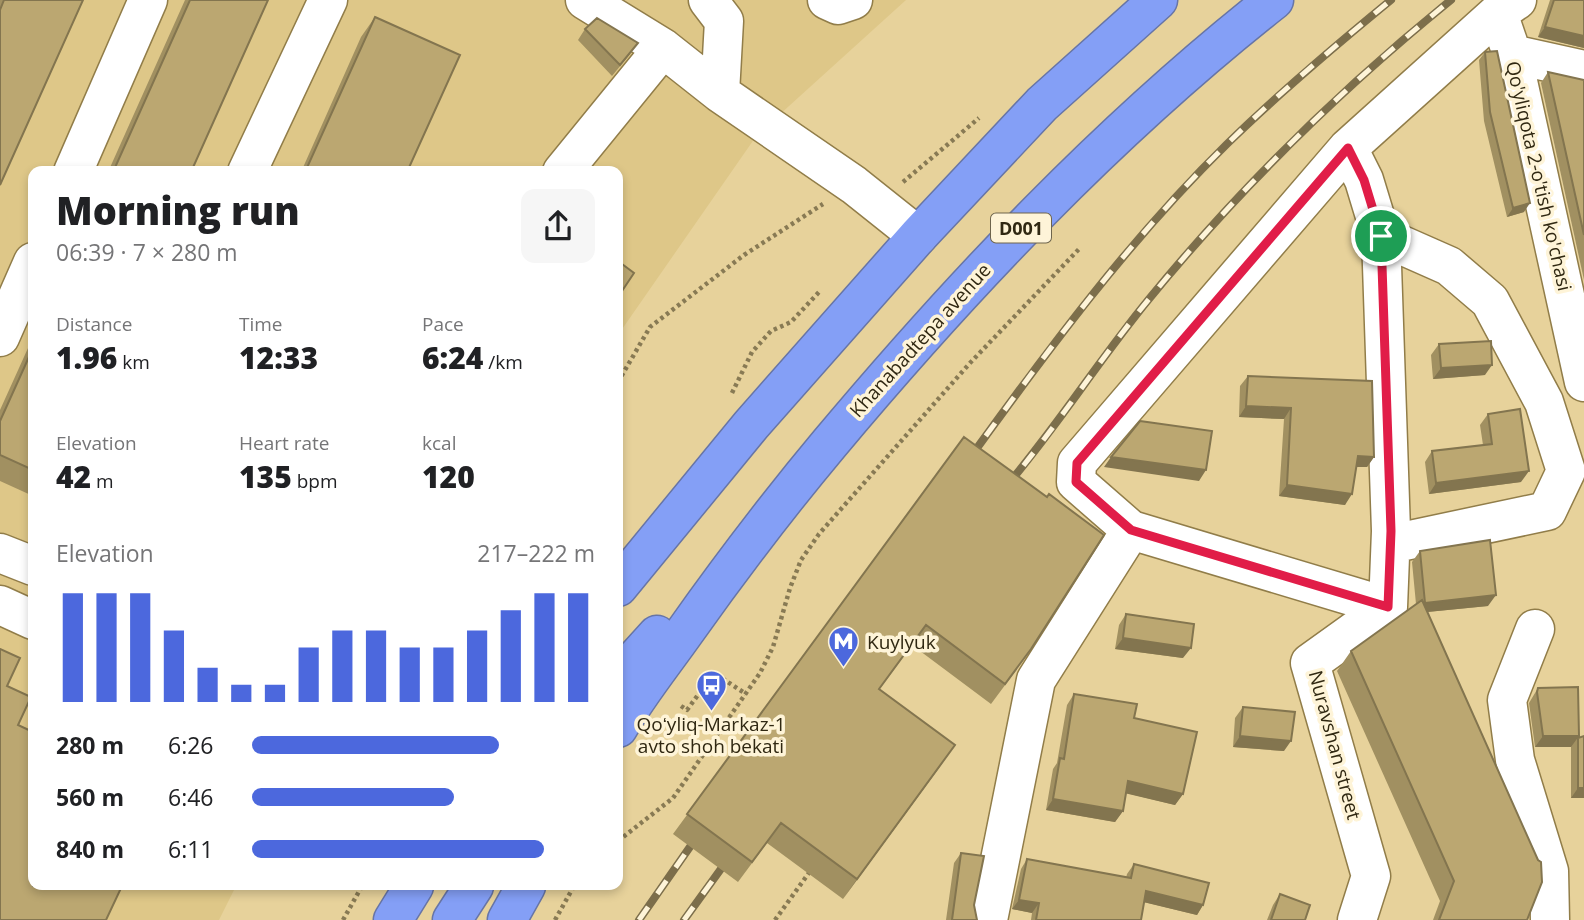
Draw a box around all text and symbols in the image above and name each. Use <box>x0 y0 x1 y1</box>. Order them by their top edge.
street label: Qo'yliqota 2-o'tish ko'chasi <box>1500 58 1578 294</box>
text: Morning run <box>56 184 300 236</box>
button: share <box>521 189 595 263</box>
pin <box>1351 206 1411 266</box>
road number: D001 <box>991 213 1051 242</box>
icon: arrive <box>1362 217 1400 255</box>
text: 06:39 · 7 × 280 m <box>56 236 238 268</box>
street label: Khanabadtepa avenue <box>844 257 996 423</box>
text: Distance <box>56 311 132 337</box>
text: Time <box>239 311 283 337</box>
text: Pace <box>422 311 464 337</box>
text: 1.96 <box>56 337 117 378</box>
text: 12:33 <box>239 337 318 378</box>
text: 6:24 <box>422 337 483 378</box>
text: km <box>117 349 150 375</box>
text: /km <box>483 349 523 375</box>
text: Elevation <box>56 430 137 456</box>
text: Heart rate <box>239 430 329 456</box>
text: kcal <box>422 430 456 456</box>
text: 42 <box>56 456 91 497</box>
text: 135 <box>239 456 292 497</box>
text: 120 <box>422 456 475 497</box>
text: m <box>91 468 114 494</box>
text: bpm <box>292 468 338 494</box>
text: Elevation <box>56 537 154 569</box>
text: 217–222 m <box>477 537 595 569</box>
metro station icon: Kuylyuk <box>827 625 861 669</box>
place label: Kuylyuk <box>867 629 936 655</box>
bus stop icon: Qoʻyliq-Markaz-1 avto shoh bekati <box>694 668 728 712</box>
street label: Nuravshan street <box>1303 668 1367 823</box>
place label: Qoʻyliq-Markaz-1 avto shoh bekati <box>636 711 786 759</box>
text: 280 m <box>56 729 124 761</box>
text: 6:26 <box>168 729 214 761</box>
text: 560 m <box>56 781 124 813</box>
text: 6:46 <box>168 781 214 813</box>
text: 840 m <box>56 833 124 865</box>
text: 6:11 <box>168 833 214 865</box>

